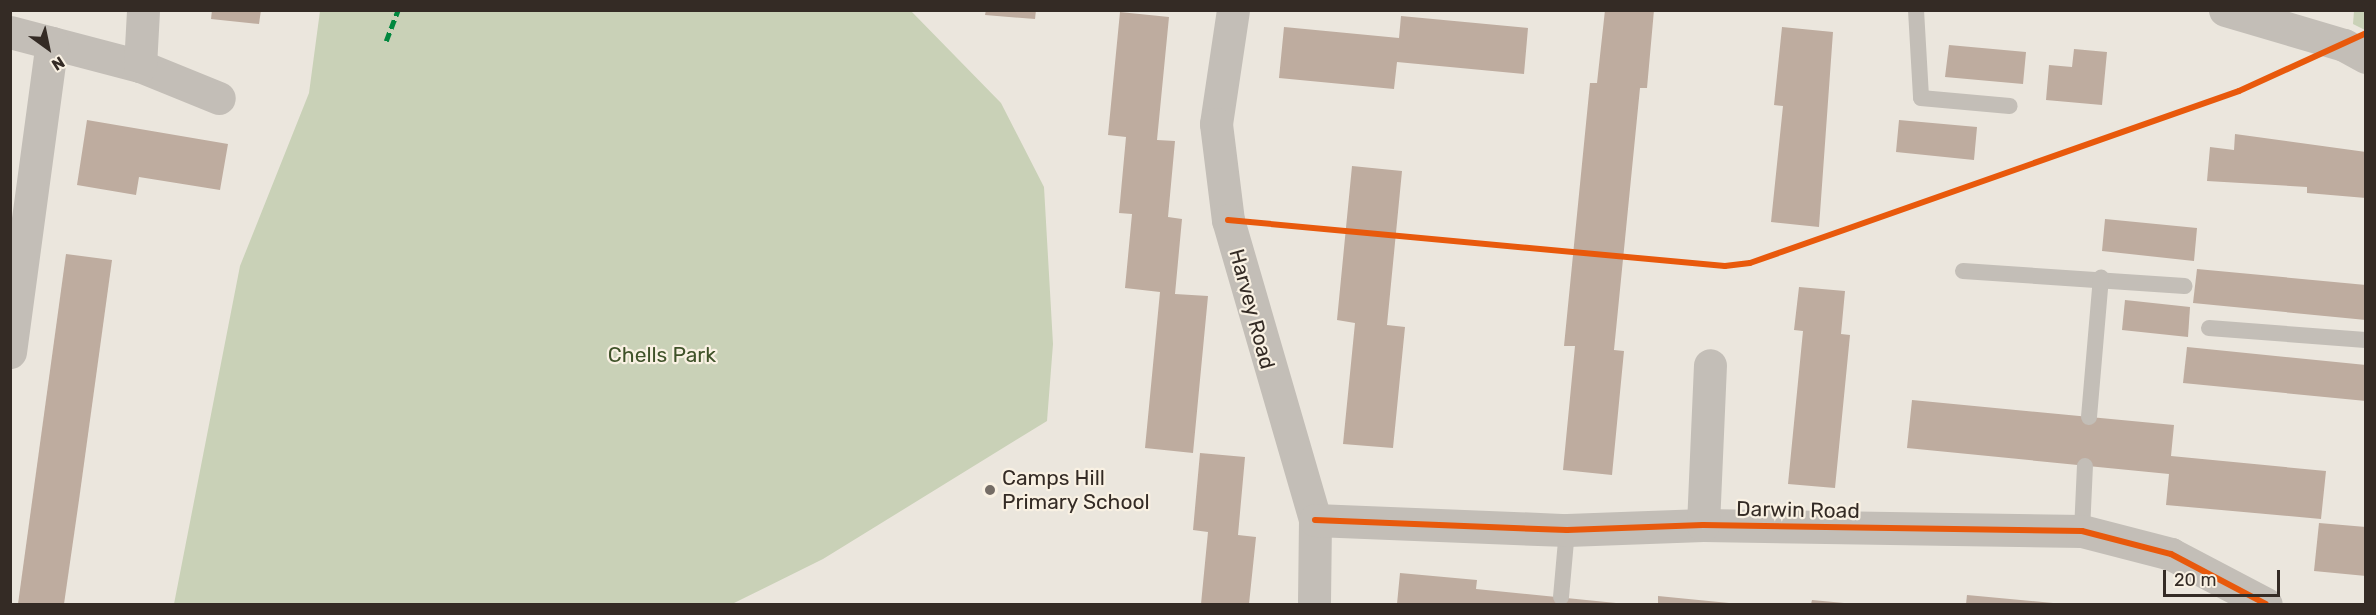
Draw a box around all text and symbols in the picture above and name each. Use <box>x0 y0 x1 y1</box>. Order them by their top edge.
north arrow <box>18 18 78 78</box>
text: N <box>48 52 68 75</box>
street label: Harvey Road <box>1224 246 1280 372</box>
park label: Chells Park <box>608 342 716 368</box>
place label: Camps Hill Primary School <box>1002 465 1150 515</box>
marker: Camps Hill Primary School <box>983 483 997 497</box>
street label: Darwin Road <box>1736 496 1860 524</box>
scale bar <box>2166 558 2283 596</box>
text: 20 m <box>2174 569 2216 591</box>

